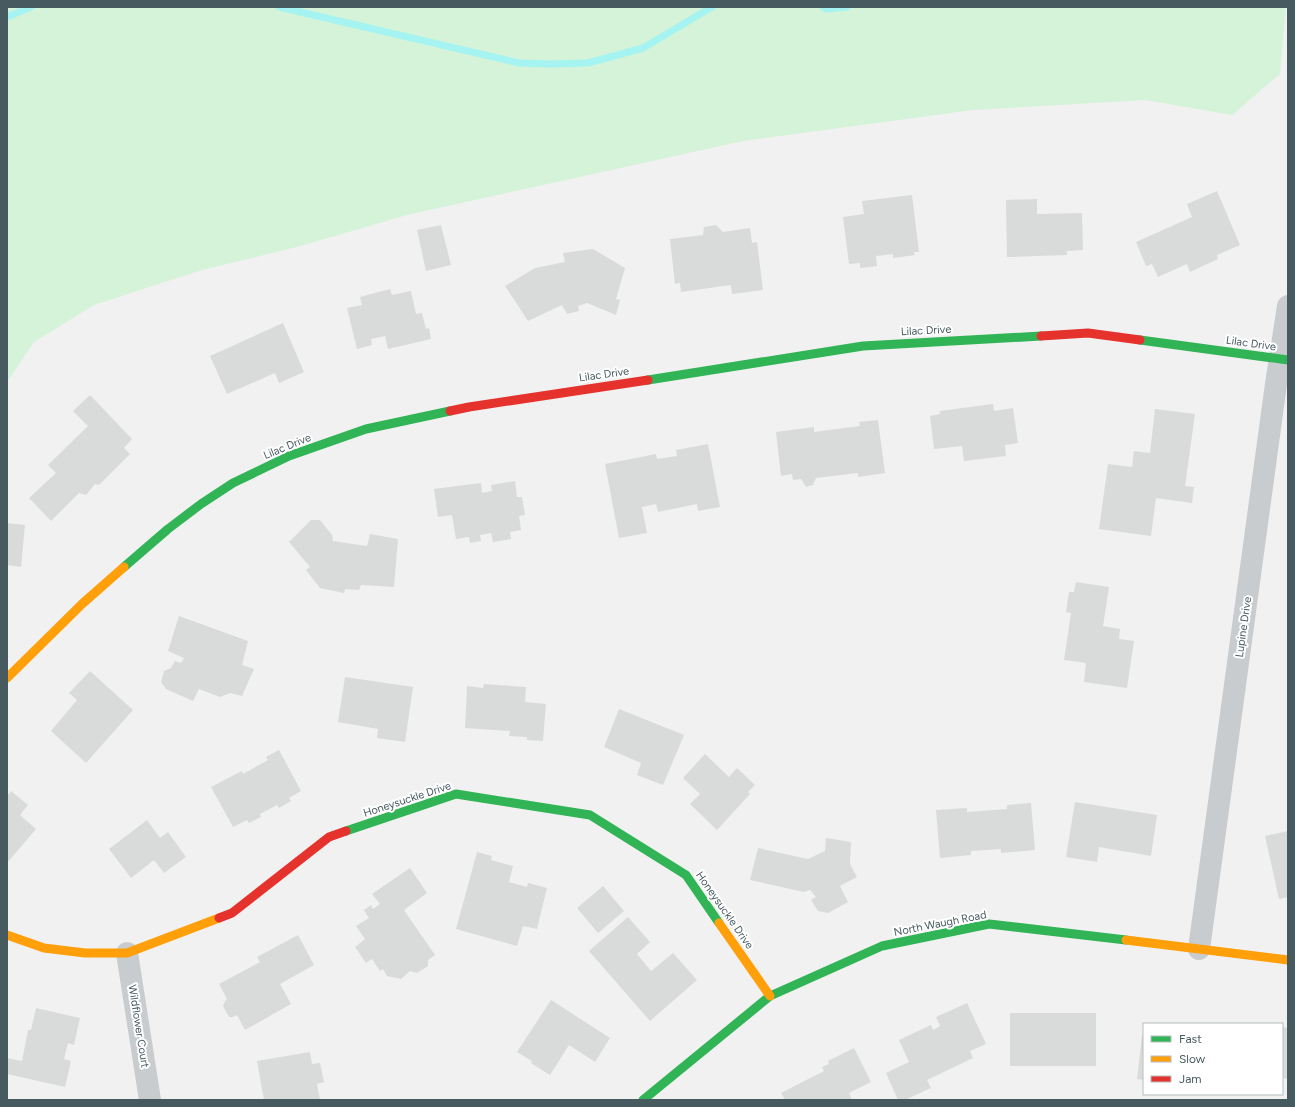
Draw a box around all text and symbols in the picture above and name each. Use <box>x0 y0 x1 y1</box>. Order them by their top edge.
street label: Lilac Drive <box>901 323 952 338</box>
street label: Lilac Drive <box>1225 334 1277 353</box>
street label: Lilac Drive <box>578 365 630 384</box>
street label: Lilac Drive <box>261 431 313 462</box>
street label: Lupine Drive <box>1233 596 1254 658</box>
street label: Honeysuckle Drive <box>362 779 453 820</box>
street label: Honeysuckle Drive <box>693 869 756 952</box>
street label: North Waugh Road <box>893 908 988 939</box>
street label: Wildflower Court <box>126 984 151 1069</box>
legend <box>1143 1023 1283 1095</box>
text: Fast <box>1179 1032 1202 1046</box>
text: Slow <box>1179 1052 1206 1066</box>
text: Jam <box>1179 1072 1202 1086</box>

